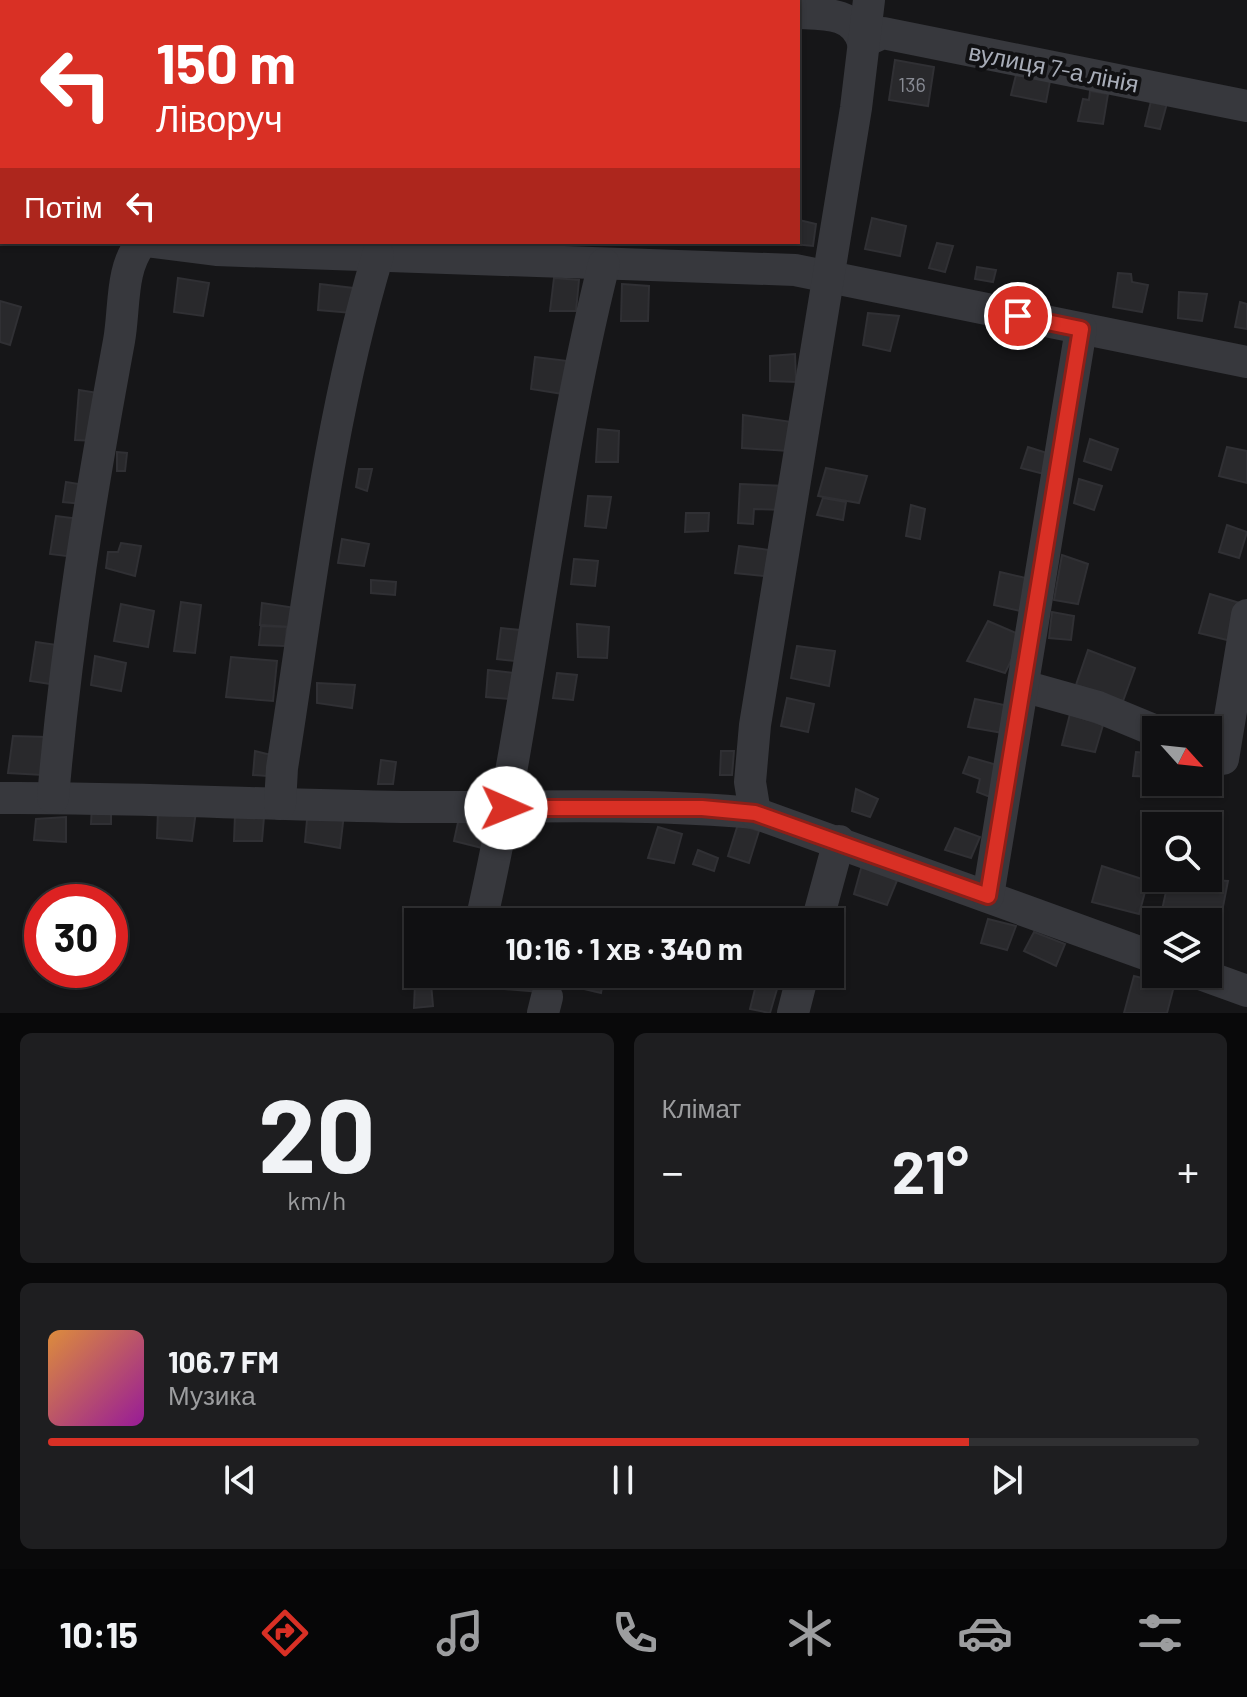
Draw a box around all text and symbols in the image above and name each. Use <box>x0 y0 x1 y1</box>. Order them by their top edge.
text: 150 m <box>156 28 296 95</box>
icon: left <box>24 32 128 136</box>
street label: вулиця 7-а лінія <box>967 36 1141 98</box>
house number: 136 <box>898 72 926 96</box>
text: Ліворуч <box>156 96 283 139</box>
icon: left <box>119 184 163 228</box>
text: Потім <box>24 188 103 224</box>
pin <box>984 282 1052 350</box>
icon: arrive <box>996 294 1040 338</box>
north arrow <box>1142 716 1222 796</box>
map controls <box>1142 716 1222 988</box>
position arrow <box>464 766 548 850</box>
button: search <box>1142 812 1222 892</box>
speed limit sign: 30 <box>24 884 128 988</box>
button: layers <box>1142 908 1222 988</box>
text: 10:16 · 1 хв · 340 m <box>505 930 743 966</box>
text: 20 <box>258 1069 376 1194</box>
text: Клімат <box>662 1092 741 1123</box>
text: 21° <box>892 1134 969 1206</box>
text: − <box>662 1144 684 1197</box>
text: + <box>1177 1144 1199 1197</box>
text: km/h <box>287 1184 346 1215</box>
text: 106.7 FM <box>168 1343 279 1379</box>
text: Музика <box>168 1379 256 1410</box>
icon: previous <box>218 1458 262 1502</box>
icon: pause <box>601 1458 645 1502</box>
icon: next <box>985 1458 1029 1502</box>
icon: directions <box>257 1605 313 1661</box>
icon: music <box>432 1605 488 1661</box>
icon: phone <box>607 1605 663 1661</box>
icon: climate <box>782 1605 838 1661</box>
icon: car <box>957 1605 1013 1661</box>
icon: filters <box>1132 1605 1188 1661</box>
text: 10:15 <box>59 1612 138 1655</box>

